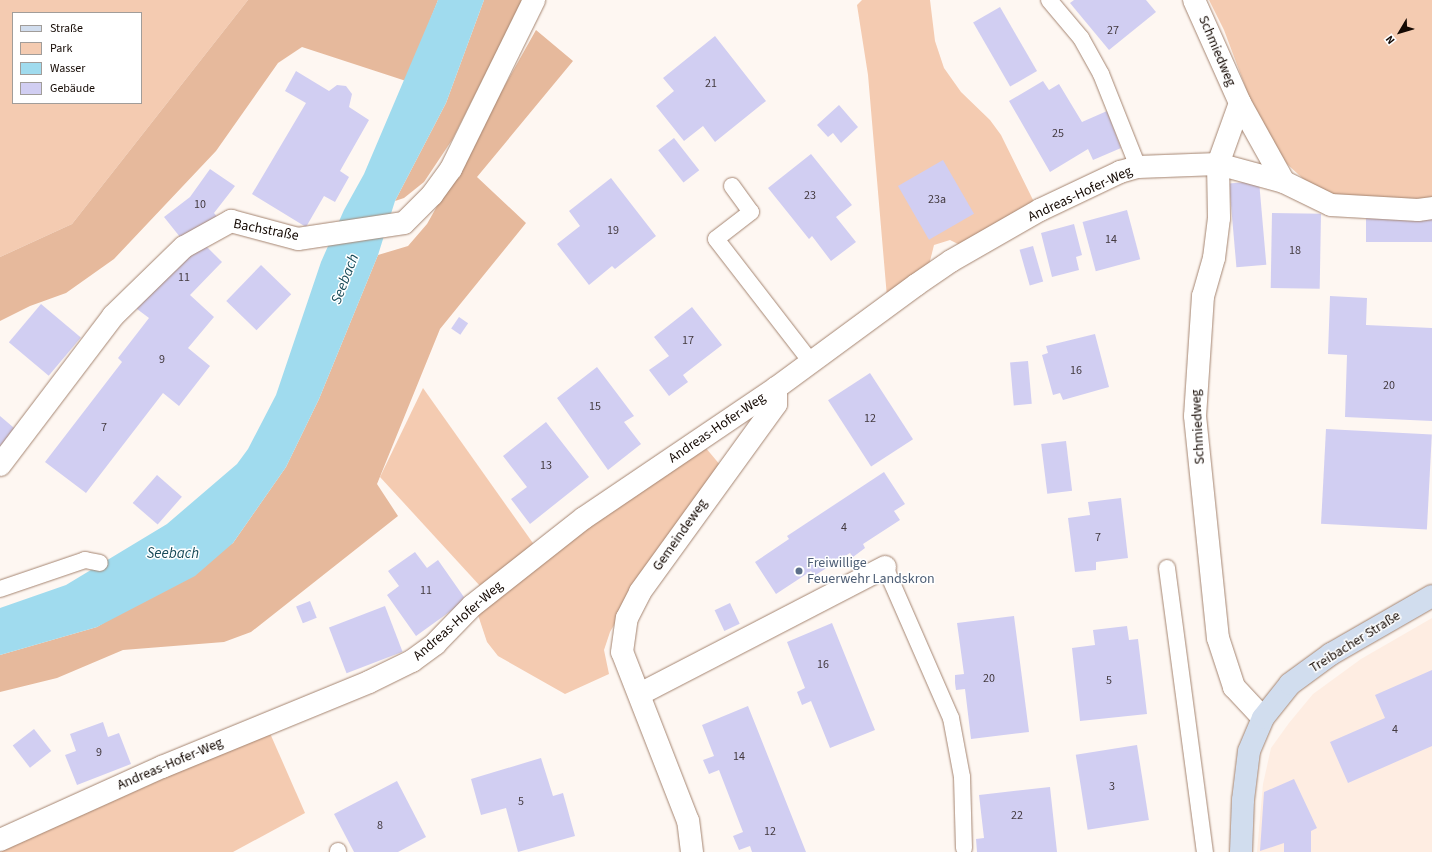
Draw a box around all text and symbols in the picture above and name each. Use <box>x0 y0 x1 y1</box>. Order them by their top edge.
legend <box>12 12 142 104</box>
north arrow <box>1380 12 1420 52</box>
street label: Schmiedweg <box>1195 13 1239 89</box>
text: Straße <box>50 20 83 37</box>
house number: 27 <box>1107 24 1119 38</box>
text: N <box>1382 32 1398 47</box>
text: Park <box>50 40 72 57</box>
text: Wasser <box>50 60 85 77</box>
house number: 21 <box>705 77 717 91</box>
text: Gebäude <box>50 80 95 97</box>
house number: 25 <box>1052 127 1064 141</box>
street label: Andreas-Hofer-Weg <box>1025 162 1135 226</box>
house number: 23 <box>804 189 816 203</box>
house number: 23a <box>928 193 946 207</box>
house number: 10 <box>194 198 206 212</box>
street label: Bachstraße <box>232 215 300 245</box>
house number: 19 <box>607 224 619 238</box>
house number: 14 <box>1105 233 1117 247</box>
house number: 18 <box>1289 244 1301 258</box>
water label: Seebach <box>327 251 363 307</box>
house number: 11 <box>178 271 190 285</box>
house number: 17 <box>682 334 694 348</box>
house number: 9 <box>159 353 165 367</box>
house number: 16 <box>1070 364 1082 378</box>
house number: 20 <box>1383 379 1395 393</box>
street label: Andreas-Hofer-Weg <box>665 389 769 467</box>
street label: Schmiedweg <box>1188 389 1208 465</box>
house number: 15 <box>589 400 601 414</box>
house number: 12 <box>864 412 876 426</box>
house number: 7 <box>101 421 107 435</box>
house number: 13 <box>540 459 552 473</box>
street label: Gemeindeweg <box>649 496 711 574</box>
house number: 4 <box>841 521 847 535</box>
house number: 7 <box>1095 531 1101 545</box>
water label: Seebach <box>147 545 199 563</box>
place label: Freiwillige Feuerwehr Landskron <box>807 555 935 588</box>
marker: Freiwillige Feuerwehr Landskron <box>794 566 804 576</box>
street label: Andreas-Hofer-Weg <box>410 578 506 664</box>
house number: 11 <box>420 584 432 598</box>
street label: Treibacher Straße <box>1307 607 1403 677</box>
house number: 16 <box>817 658 829 672</box>
house number: 20 <box>983 672 995 686</box>
house number: 5 <box>1106 674 1112 688</box>
house number: 4 <box>1392 723 1398 737</box>
street label: Andreas-Hofer-Weg <box>115 734 225 794</box>
house number: 9 <box>96 746 102 760</box>
house number: 14 <box>733 750 745 764</box>
house number: 3 <box>1109 780 1115 794</box>
house number: 5 <box>518 795 524 809</box>
house number: 22 <box>1011 809 1023 823</box>
house number: 8 <box>377 819 383 833</box>
house number: 12 <box>764 825 776 839</box>

